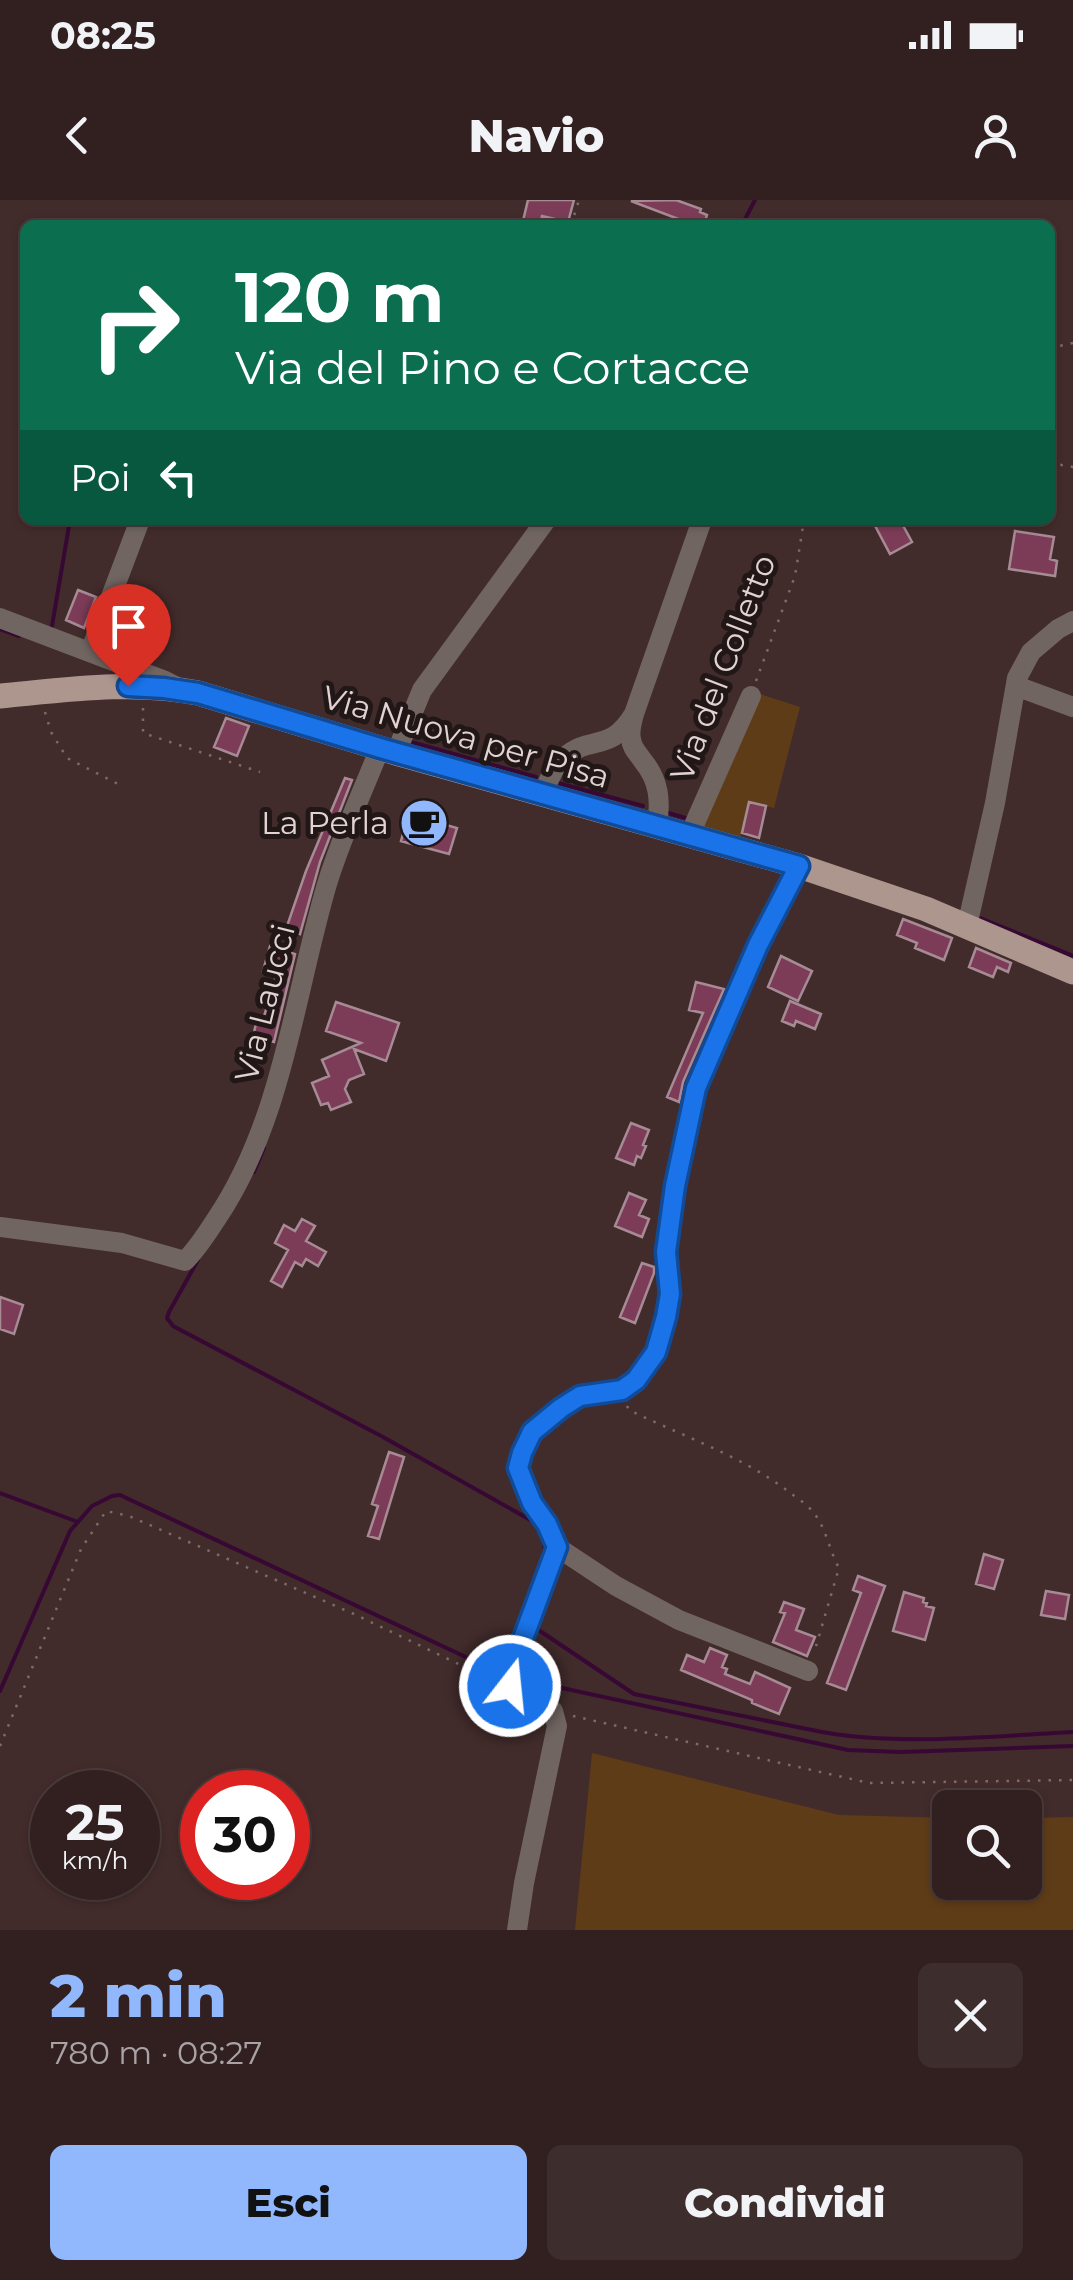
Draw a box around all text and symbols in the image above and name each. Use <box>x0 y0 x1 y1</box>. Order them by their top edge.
text: 08:25 <box>50 12 156 59</box>
icon: back <box>50 108 105 163</box>
text: Navio <box>468 108 605 163</box>
icon: person <box>968 108 1023 163</box>
text: 120 m <box>235 254 445 340</box>
icon: right <box>70 260 200 390</box>
text: Via del Pino e Cortacce <box>235 340 750 395</box>
icon: left <box>151 450 206 505</box>
text: Poi <box>70 454 131 501</box>
street label: Via del Colletto <box>661 549 784 786</box>
pin <box>86 584 171 687</box>
icon: arrive <box>101 599 156 654</box>
street label: Via Nuova per Pisa <box>318 677 614 796</box>
cafe icon: La Perla <box>398 797 450 849</box>
place label: La Perla <box>261 803 389 842</box>
street label: Via Laucci <box>226 920 303 1086</box>
position arrow <box>458 1634 562 1738</box>
speed limit sign: 30 <box>180 1770 310 1900</box>
map controls <box>932 1790 1042 1900</box>
button: search <box>932 1790 1042 1900</box>
text: 25 <box>65 1792 125 1853</box>
text: km/h <box>62 1845 128 1875</box>
text: 2 min <box>50 1959 227 2032</box>
button: close <box>918 1963 1023 2068</box>
text: 780 m · 08:27 <box>50 2033 262 2072</box>
button: Esci <box>50 2145 527 2260</box>
button: Condividi <box>547 2145 1023 2260</box>

